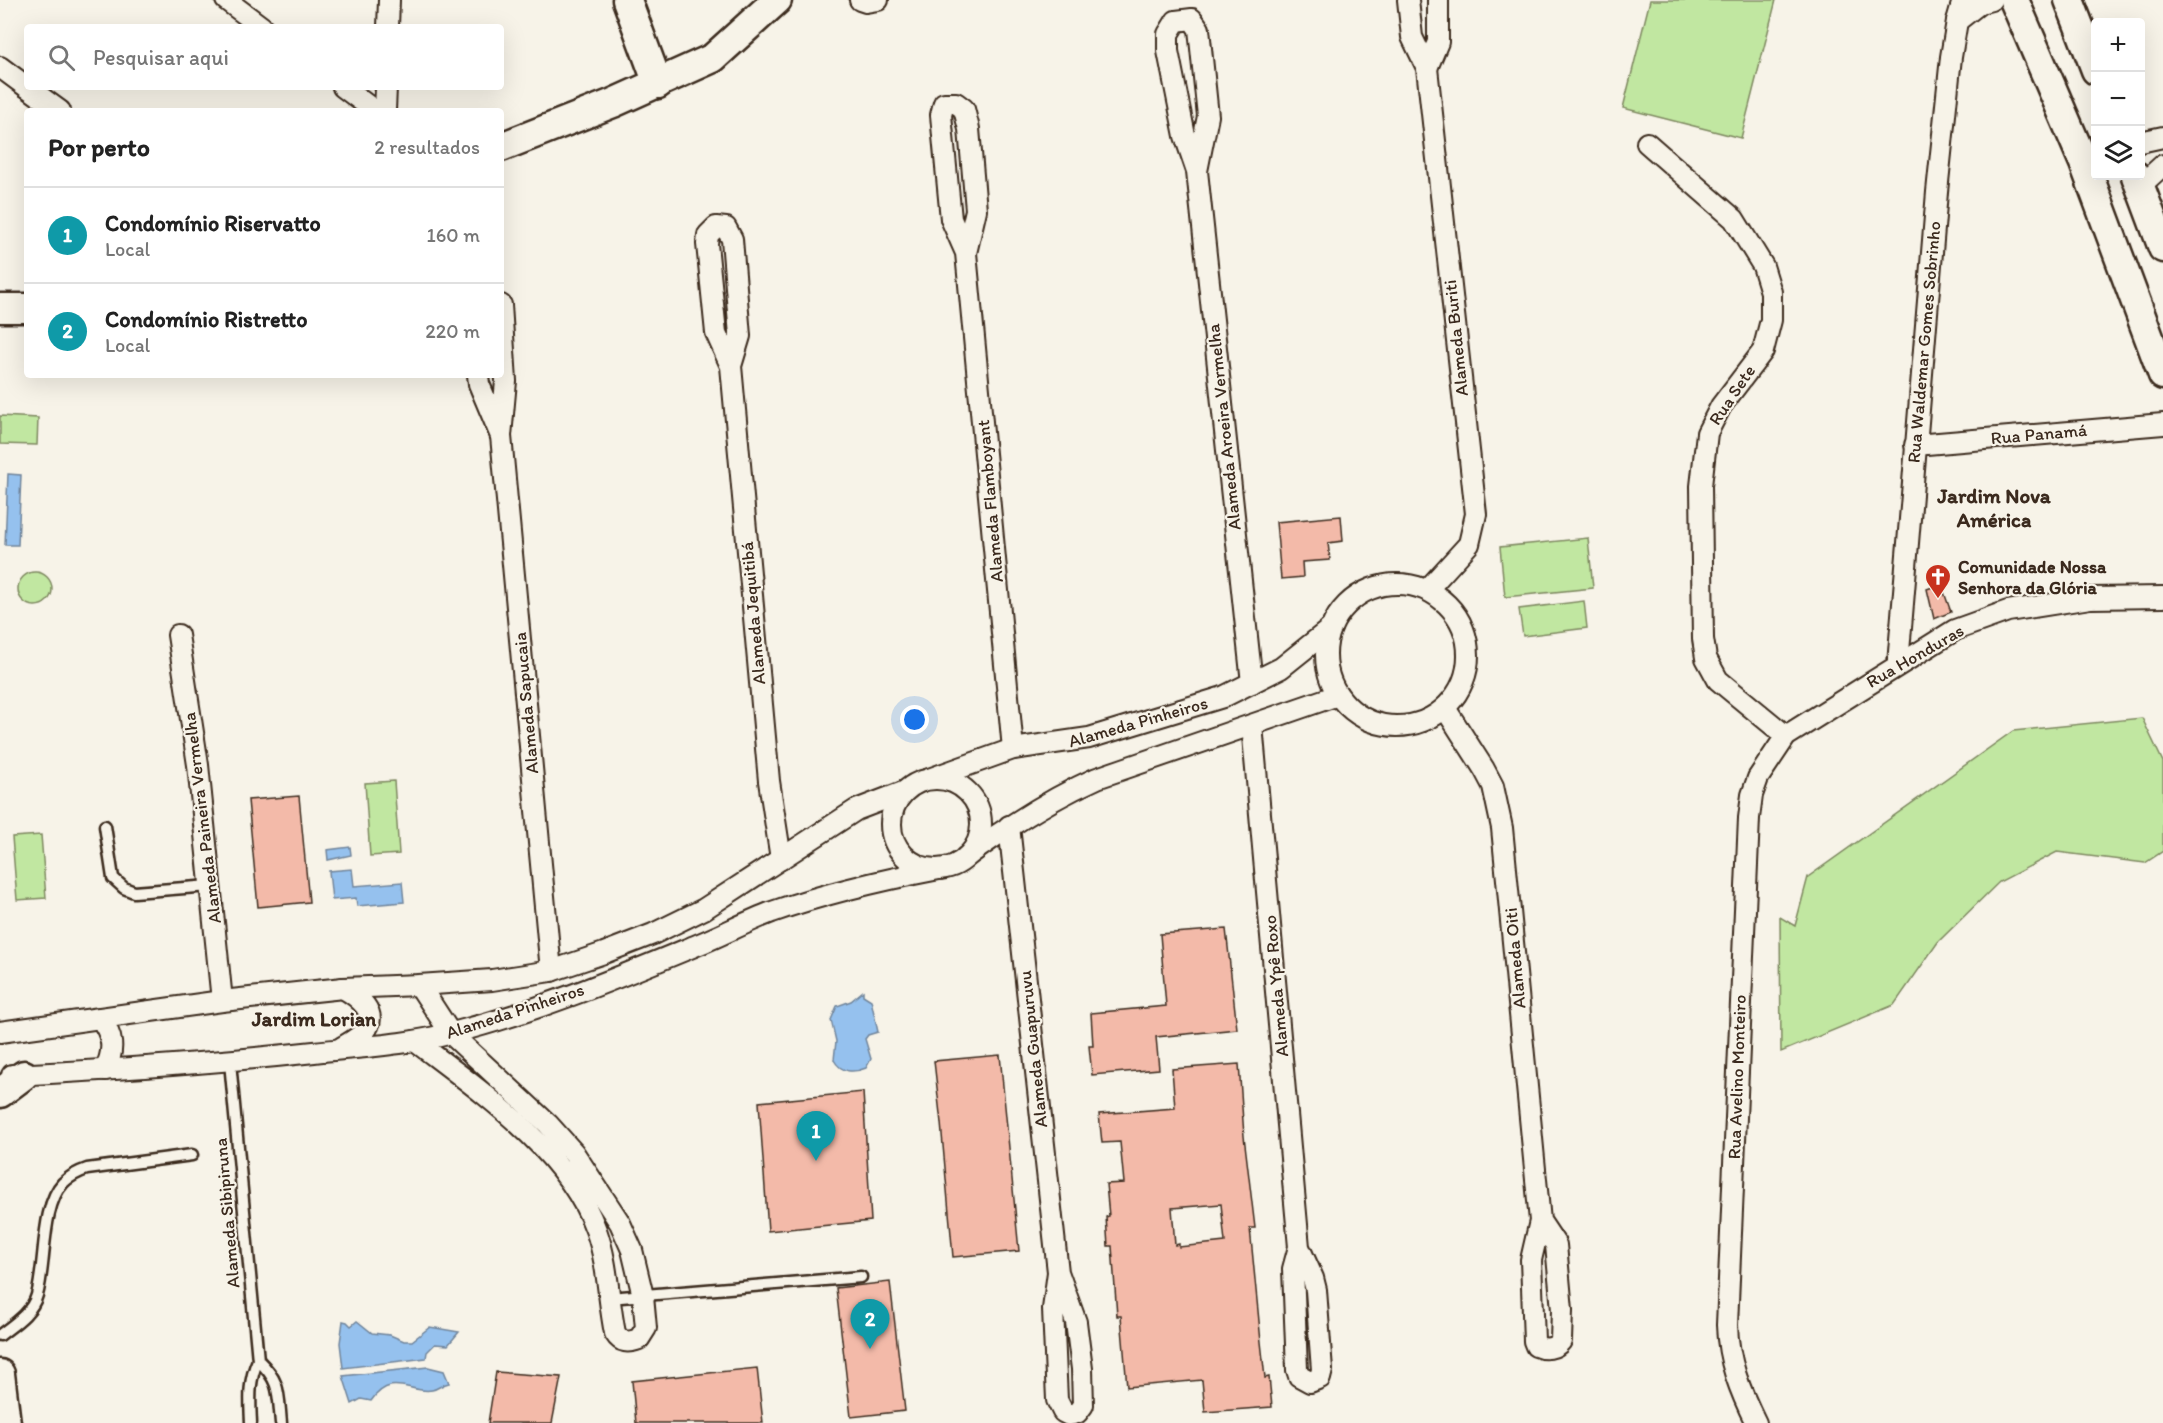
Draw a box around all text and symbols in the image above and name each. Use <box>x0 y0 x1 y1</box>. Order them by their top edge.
map controls <box>2091 18 2145 180</box>
button: + <box>2091 18 2145 72</box>
search box <box>24 24 504 90</box>
icon: search <box>45 41 78 74</box>
text: Pesquisar aqui <box>93 44 229 71</box>
button: − <box>2091 72 2145 126</box>
button: layers <box>2091 126 2145 180</box>
text: Por perto <box>48 131 150 163</box>
text: 2 resultados <box>374 135 480 159</box>
text: Condomínio Riservatto <box>105 210 321 237</box>
street label: Rua Waldemar Gomes Sobrinho <box>1902 220 1946 464</box>
text: 1 <box>63 223 72 247</box>
text: 160 m <box>427 223 480 247</box>
text: Local <box>105 237 150 261</box>
street label: Alameda Buriti <box>1439 279 1473 397</box>
text: Condomínio Ristretto <box>105 306 307 333</box>
text: 2 <box>62 319 73 343</box>
text: 220 m <box>425 319 480 343</box>
street label: Alameda Aroeira Vermelha <box>1202 322 1246 531</box>
text: Local <box>105 333 150 357</box>
street label: Rua Sete <box>1704 361 1760 429</box>
street label: Alameda Flamboyant <box>972 419 1008 583</box>
street label: Rua Panamá <box>1990 419 2089 449</box>
district label: Jardim Nova América <box>1936 483 2052 532</box>
street label: Alameda Jequitibá <box>736 540 770 685</box>
place label: Comunidade Nossa Senhora da Glória <box>1958 556 2107 599</box>
church icon: Comunidade Nossa Senhora da Glória <box>1923 562 1953 600</box>
street label: Rua Honduras <box>1862 619 1968 693</box>
street label: Alameda Sapucaia <box>509 631 543 775</box>
street label: Alameda Pinheiros <box>1066 692 1210 752</box>
your location <box>900 705 929 734</box>
street label: Alameda Paineira Vermelha <box>178 711 226 925</box>
street label: Alameda Oiti <box>1500 907 1530 1009</box>
street label: Alameda Ypê Roxo <box>1259 914 1293 1058</box>
street label: Alameda Guapuruvu <box>1014 969 1052 1129</box>
street label: Alameda Pinheiros <box>443 978 587 1044</box>
street label: Rua Avelino Monteiro <box>1723 994 1751 1160</box>
district label: Jardim Lorian <box>251 1006 377 1031</box>
pin: 1 <box>796 1112 836 1161</box>
street label: Alameda Sibipiruna <box>209 1137 245 1289</box>
pin: 2 <box>850 1300 890 1349</box>

